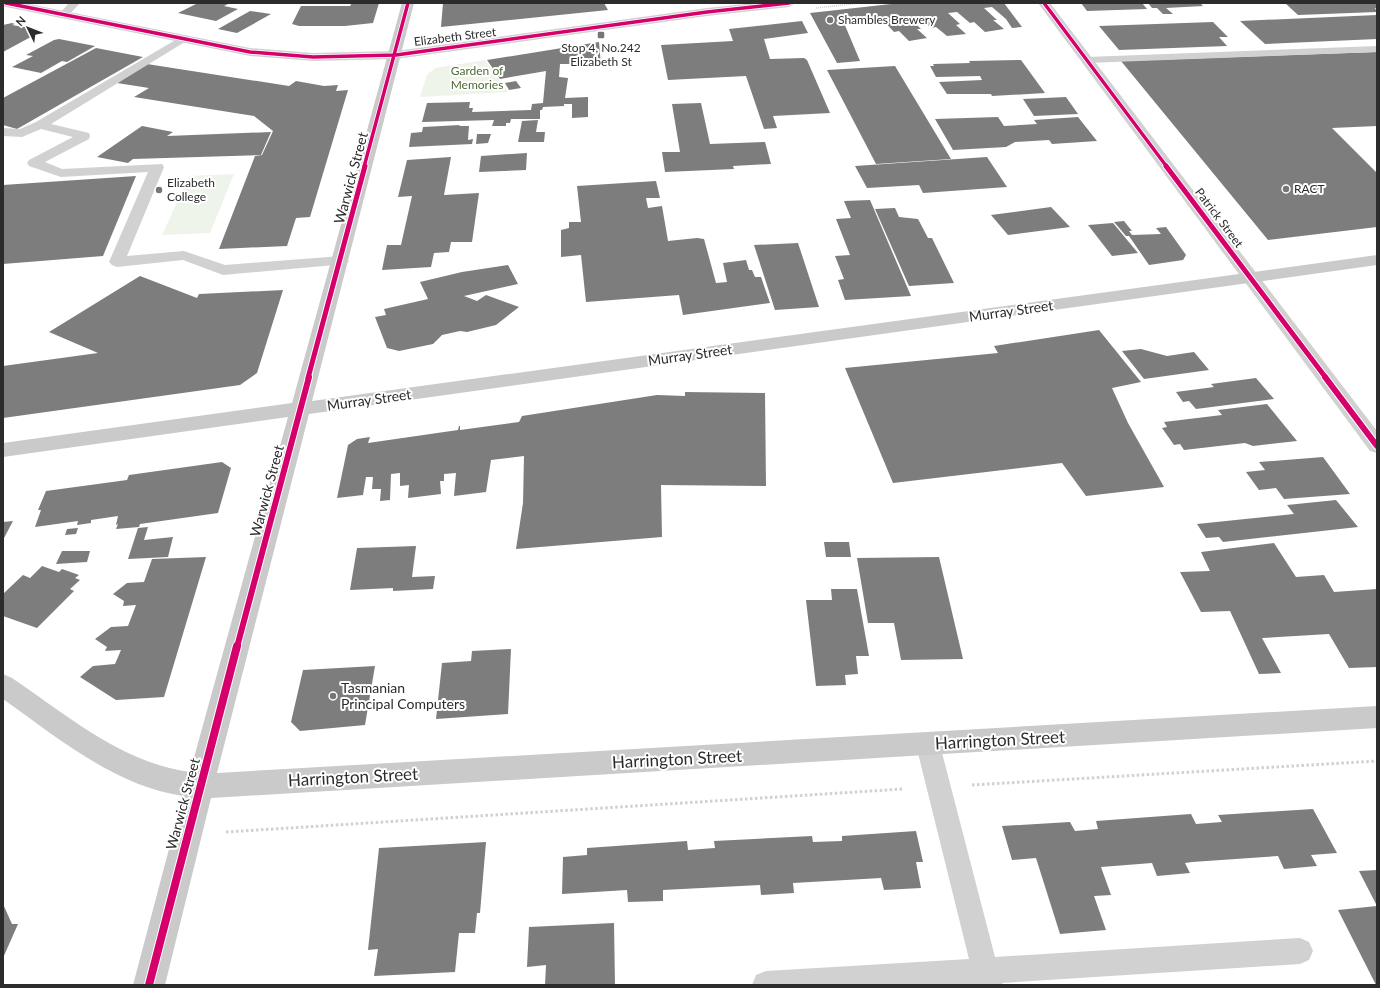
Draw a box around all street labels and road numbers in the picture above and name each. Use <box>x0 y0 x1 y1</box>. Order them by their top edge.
street label: Elizabeth Street <box>413 24 498 49</box>
street label: Warwick Street <box>330 130 371 226</box>
street label: Patrick Street <box>1192 185 1247 251</box>
street label: Murray Street <box>968 296 1054 325</box>
street label: Murray Street <box>647 340 733 369</box>
street label: Murray Street <box>326 385 412 414</box>
street label: Warwick Street <box>246 443 287 539</box>
street label: Harrington Street <box>934 726 1066 753</box>
street label: Harrington Street <box>611 745 743 772</box>
street label: Warwick Street <box>162 756 203 852</box>
street label: Harrington Street <box>287 763 419 790</box>

